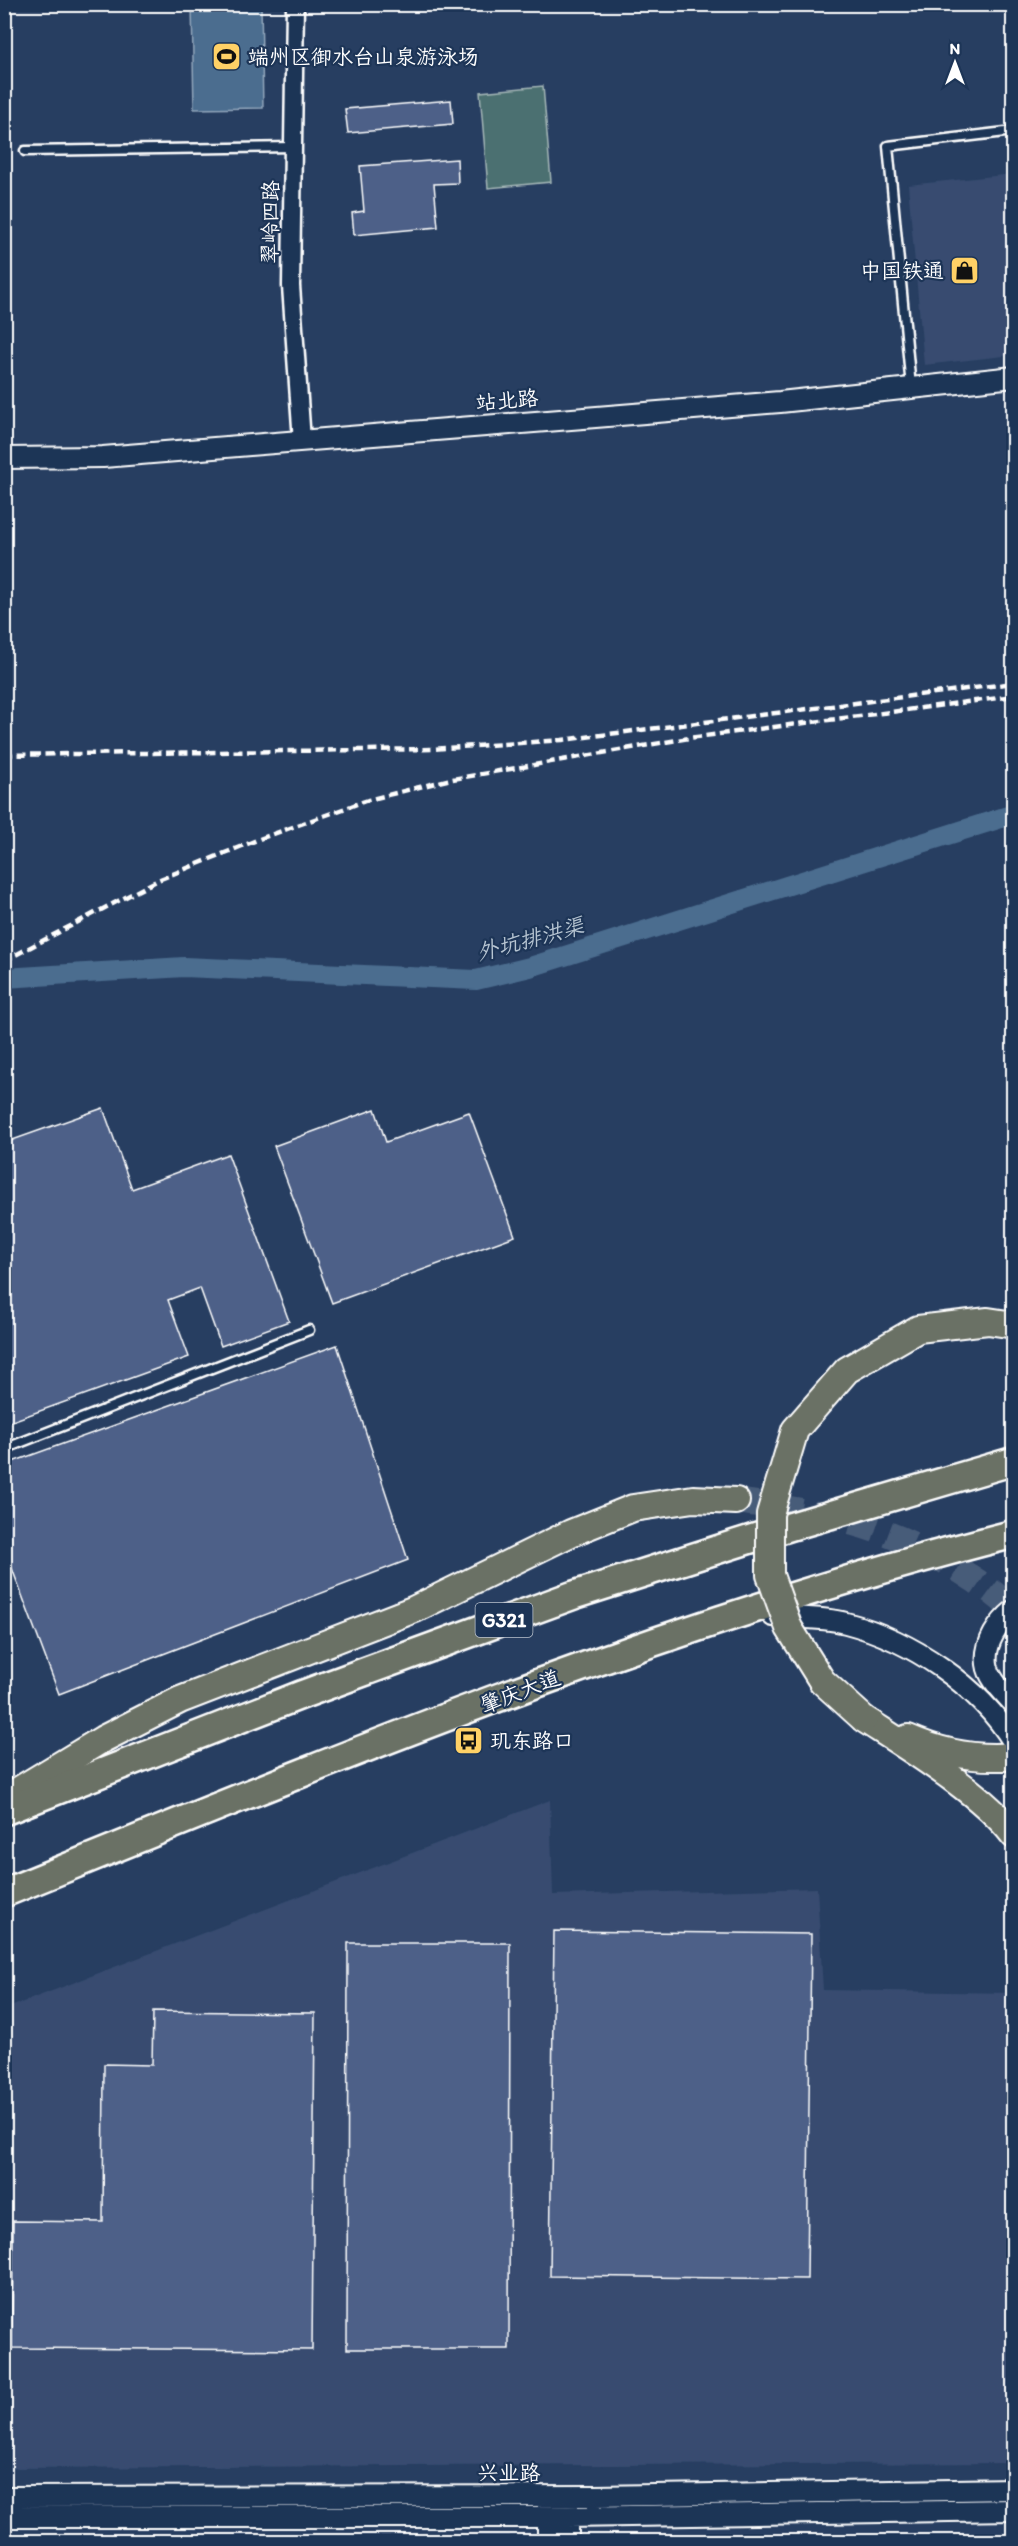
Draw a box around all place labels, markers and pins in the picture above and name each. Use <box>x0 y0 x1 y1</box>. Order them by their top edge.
sports icon: 端州区御水台山泉游泳场 <box>211 40 243 72</box>
place label: 端州区御水台山泉游泳场 <box>248 44 479 69</box>
shop icon: 中国铁通 <box>949 254 981 286</box>
place label: 中国铁通 <box>860 258 944 283</box>
bus stop icon: 玑东路口 <box>453 1724 485 1756</box>
place label: 玑东路口 <box>490 1728 574 1753</box>

